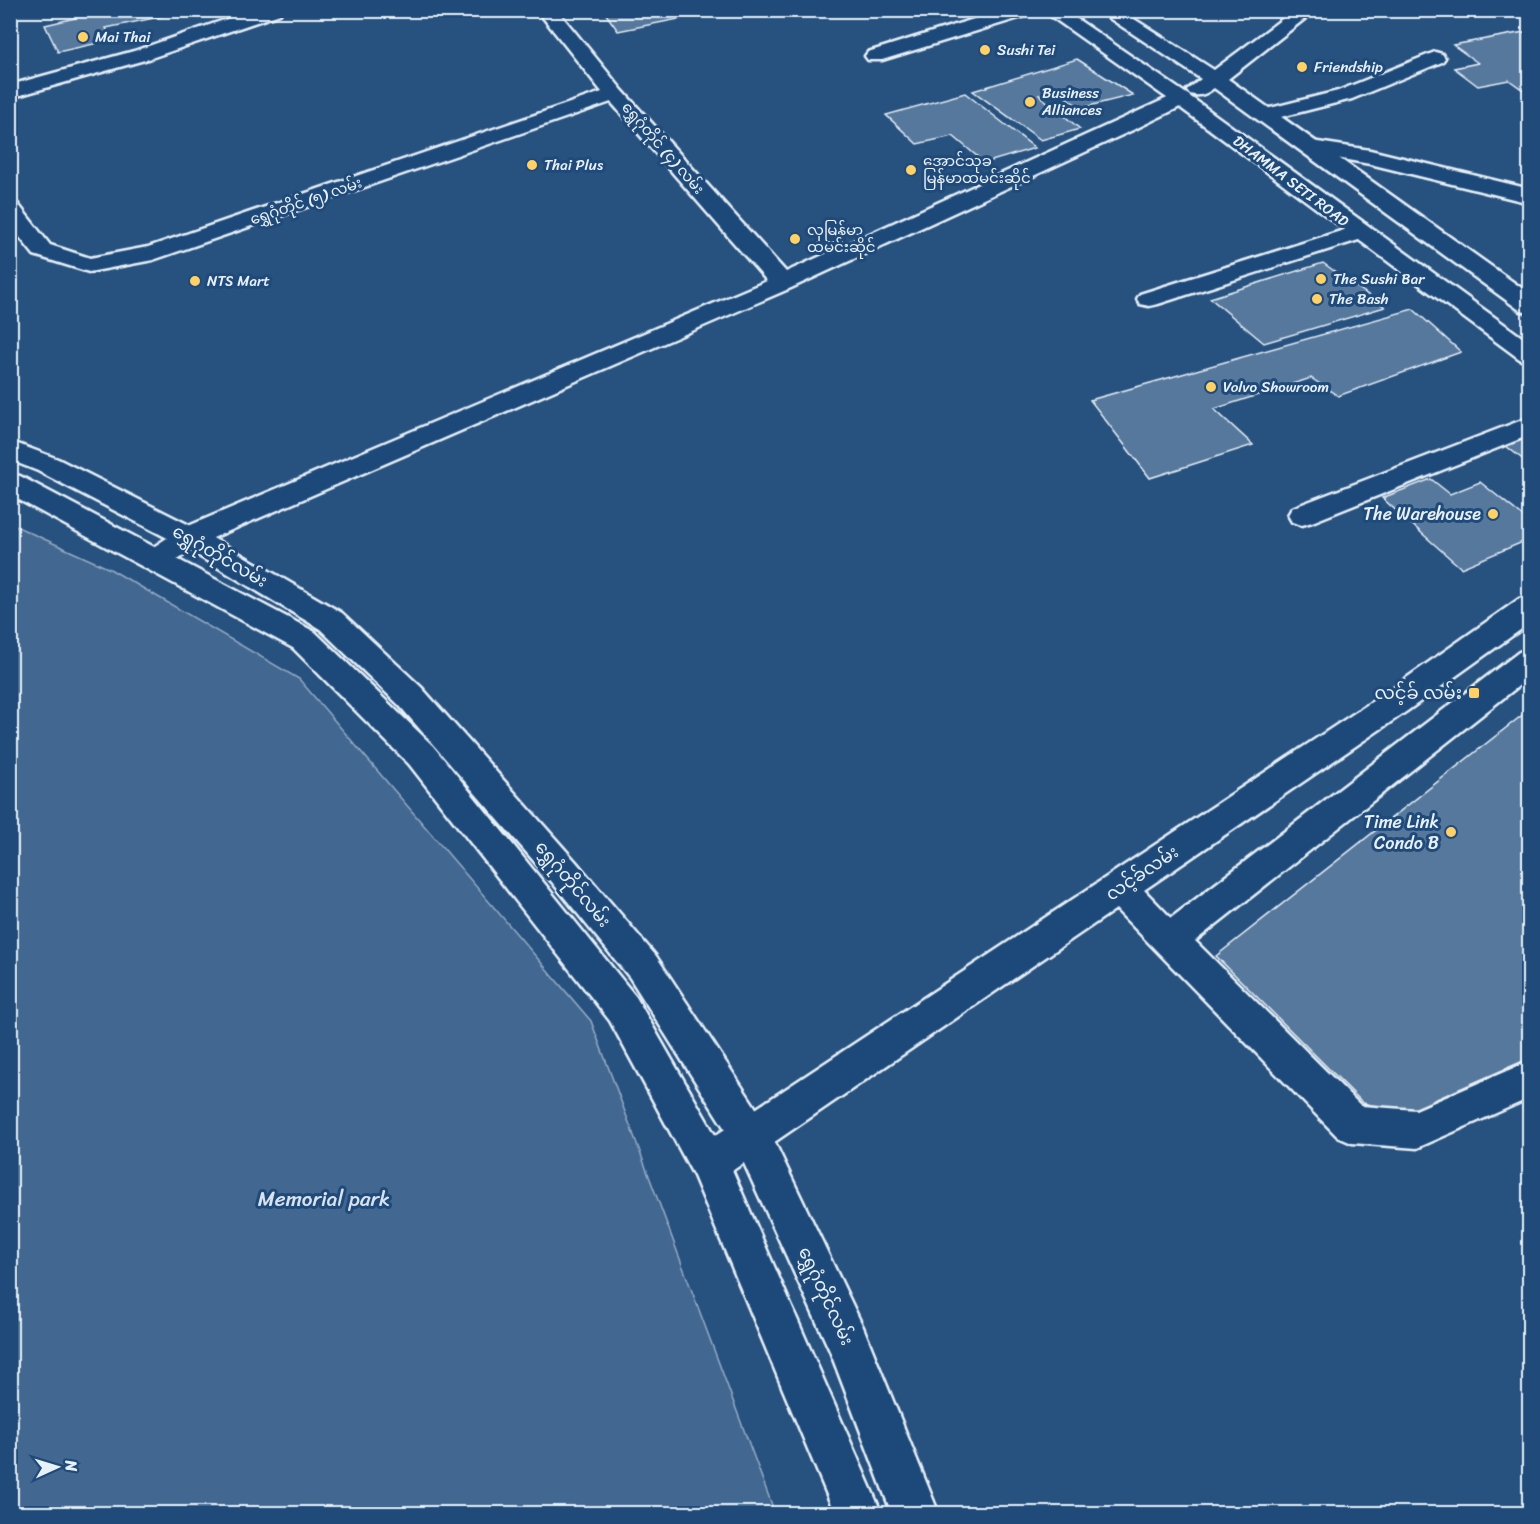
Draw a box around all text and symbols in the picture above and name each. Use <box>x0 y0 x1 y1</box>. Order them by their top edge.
place label: Mai Thai <box>95 24 151 50</box>
marker: Mai Thai <box>76 30 90 44</box>
place label: Sushi Tei <box>997 37 1056 63</box>
marker: Sushi Tei <box>978 43 992 57</box>
place label: Friendship <box>1314 54 1383 80</box>
marker: Friendship <box>1295 60 1309 74</box>
place label: Business Alliances <box>1041 80 1102 123</box>
marker: Business Alliances <box>1023 95 1037 109</box>
street label: ရွှေဂုံတိုင် (၄) လမ်း <box>615 96 711 200</box>
street label: DHAMMA SETI ROAD <box>1227 128 1355 234</box>
place label: အောင်သုခ မြန်မာထမင်းဆိုင် <box>923 148 1031 191</box>
place label: Thai Plus <box>544 152 604 178</box>
marker: Thai Plus <box>525 158 539 172</box>
marker: အောင်သုခ မြန်မာထမင်းဆိုင် <box>904 163 918 177</box>
street label: ရွှေဂုံတိုင် (၅) လမ်း <box>246 170 366 232</box>
place label: လှမြန်မာ ထမင်းဆိုင် <box>807 217 876 260</box>
marker: လှမြန်မာ ထမင်းဆိုင် <box>788 232 802 246</box>
place label: The Sushi Bar <box>1333 266 1425 292</box>
place label: NTS Mart <box>207 268 270 294</box>
marker: The Sushi Bar <box>1314 272 1328 286</box>
marker: NTS Mart <box>188 274 202 288</box>
place label: The Bash <box>1329 286 1389 312</box>
marker: The Bash <box>1310 292 1324 306</box>
place label: Volvo Showroom <box>1223 374 1329 400</box>
marker: Volvo Showroom <box>1204 380 1218 394</box>
place label: The Warehouse <box>1363 498 1481 530</box>
marker: The Warehouse <box>1486 507 1500 521</box>
street label: ရွှေဂုံတိုင်လမ်း <box>166 516 274 596</box>
place label: လင့်ခ် လမ်း <box>1375 677 1462 709</box>
marker: လင့်ခ် လမ်း <box>1467 686 1481 700</box>
place label: Time Link Condo B <box>1364 806 1439 859</box>
marker: Time Link Condo B <box>1444 825 1458 839</box>
street label: ရွှေဂုံတိုင်လမ်း <box>527 833 619 935</box>
street label: လင့်ခ်လမ်း <box>1099 837 1185 909</box>
park label: Memorial park <box>258 1180 390 1218</box>
street label: ရွှေဂုံတိုင်လမ်း <box>789 1241 863 1351</box>
north arrow <box>27 1437 87 1497</box>
text: N <box>57 1458 86 1473</box>

